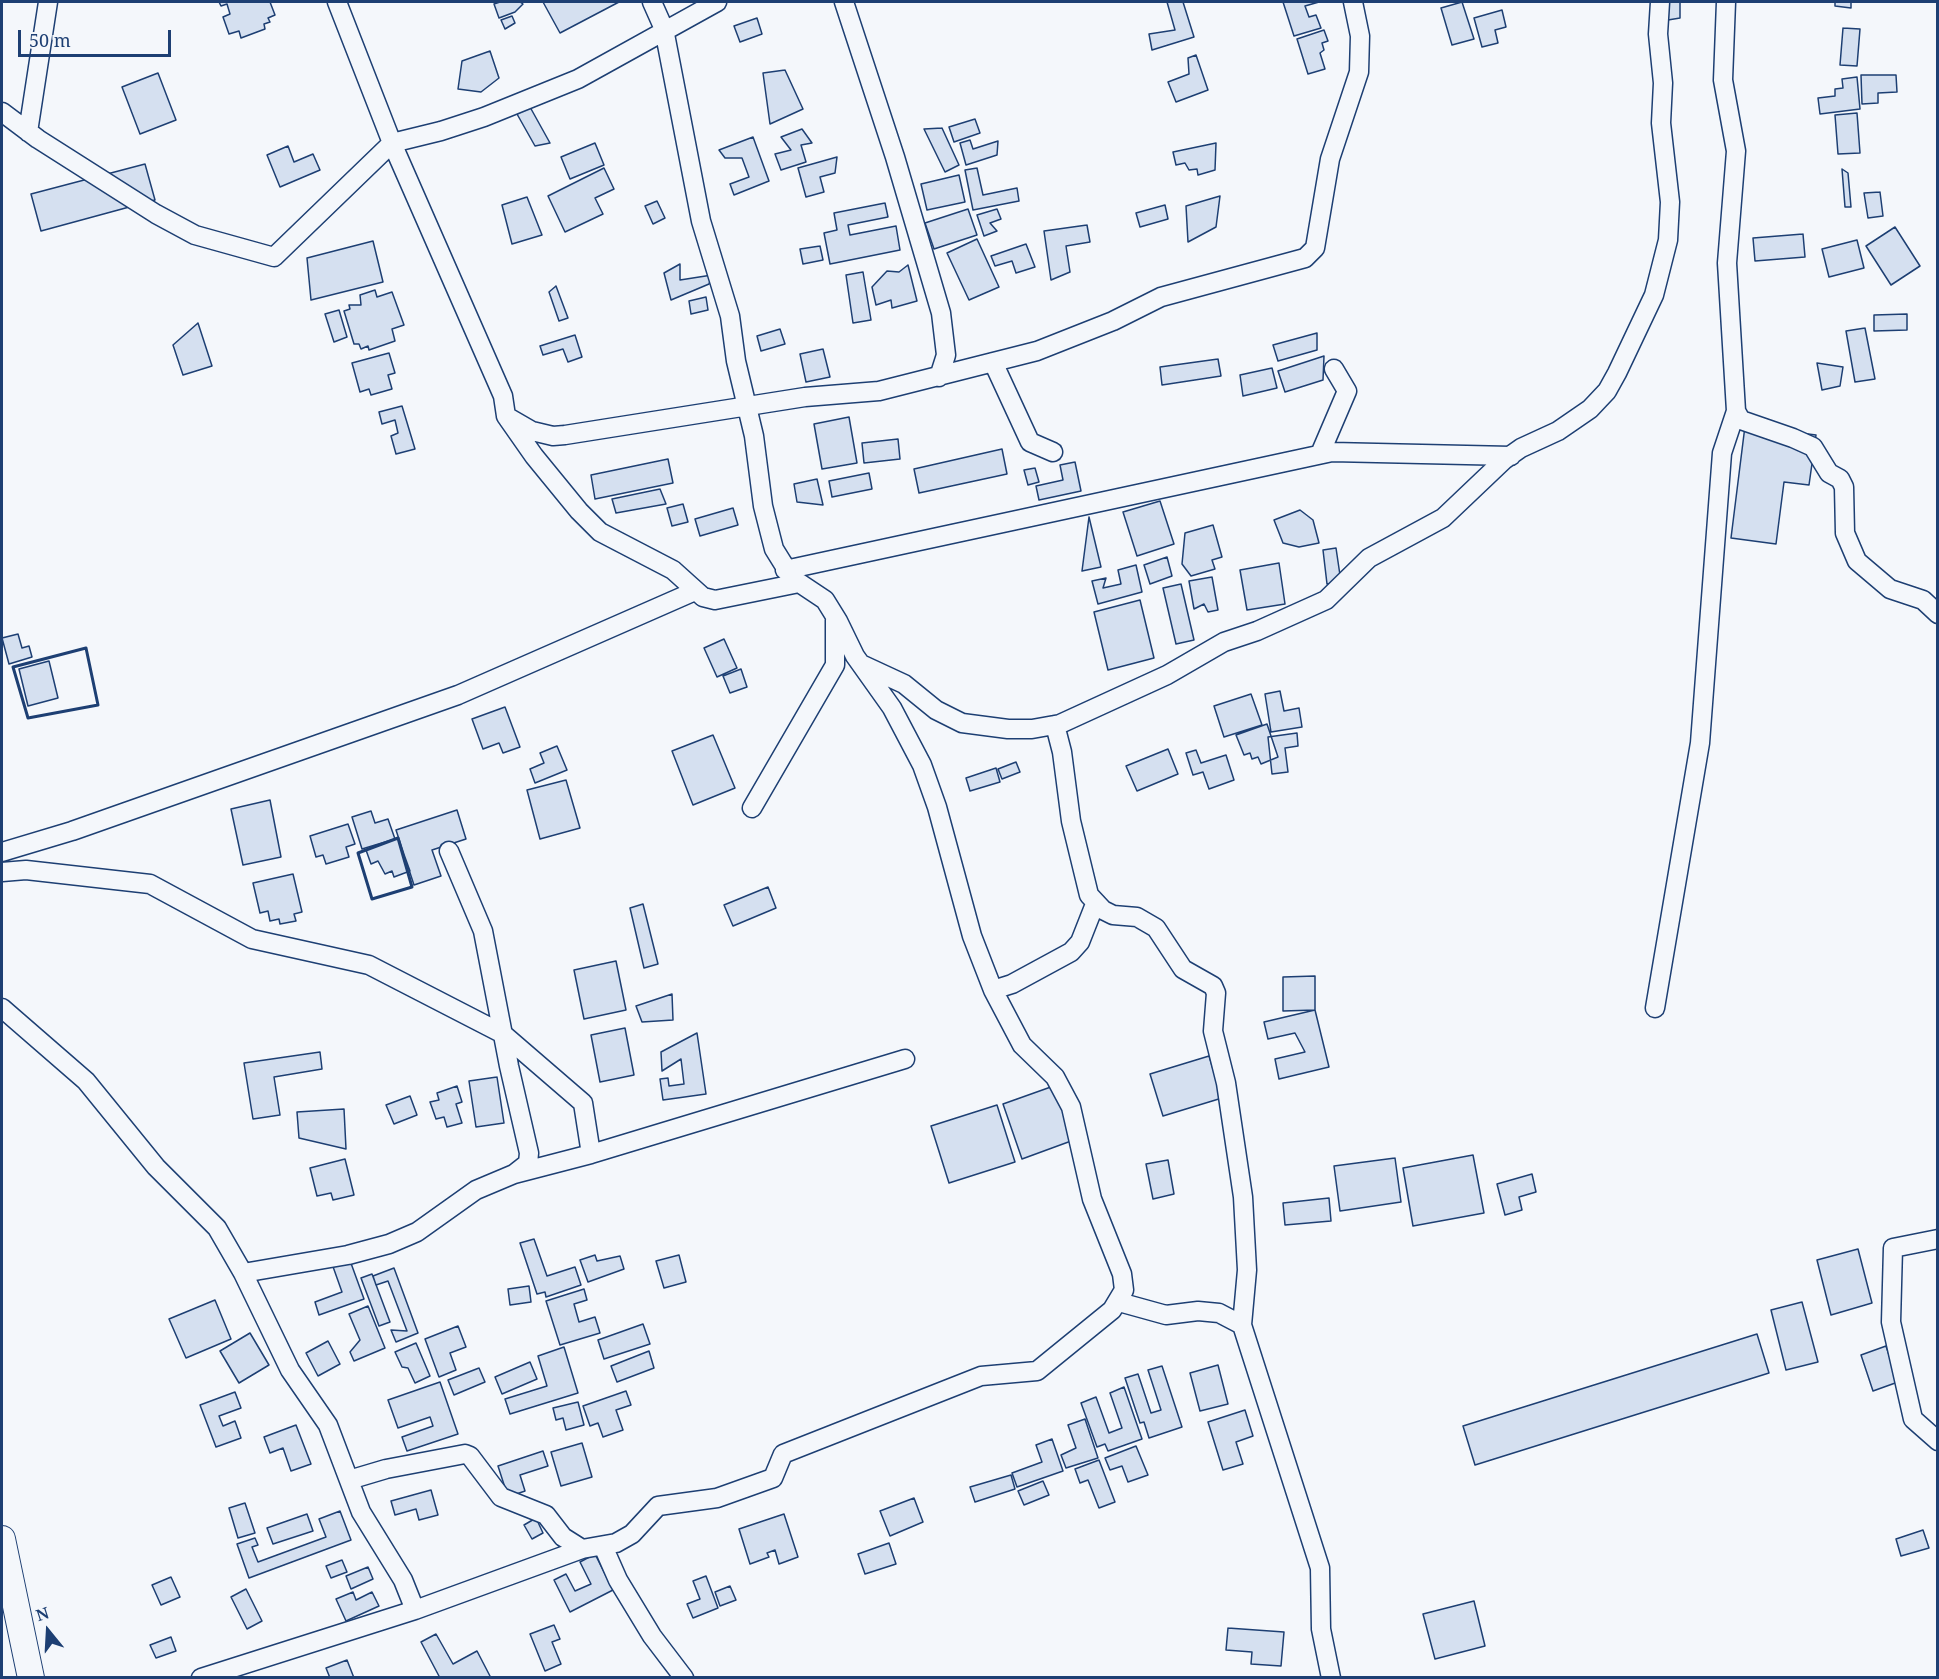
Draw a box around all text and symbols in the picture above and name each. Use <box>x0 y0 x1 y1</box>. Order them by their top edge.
scale bar <box>21 18 174 56</box>
text: 50 m <box>29 28 71 52</box>
north arrow <box>18 1601 78 1661</box>
text: N <box>33 1601 52 1626</box>

